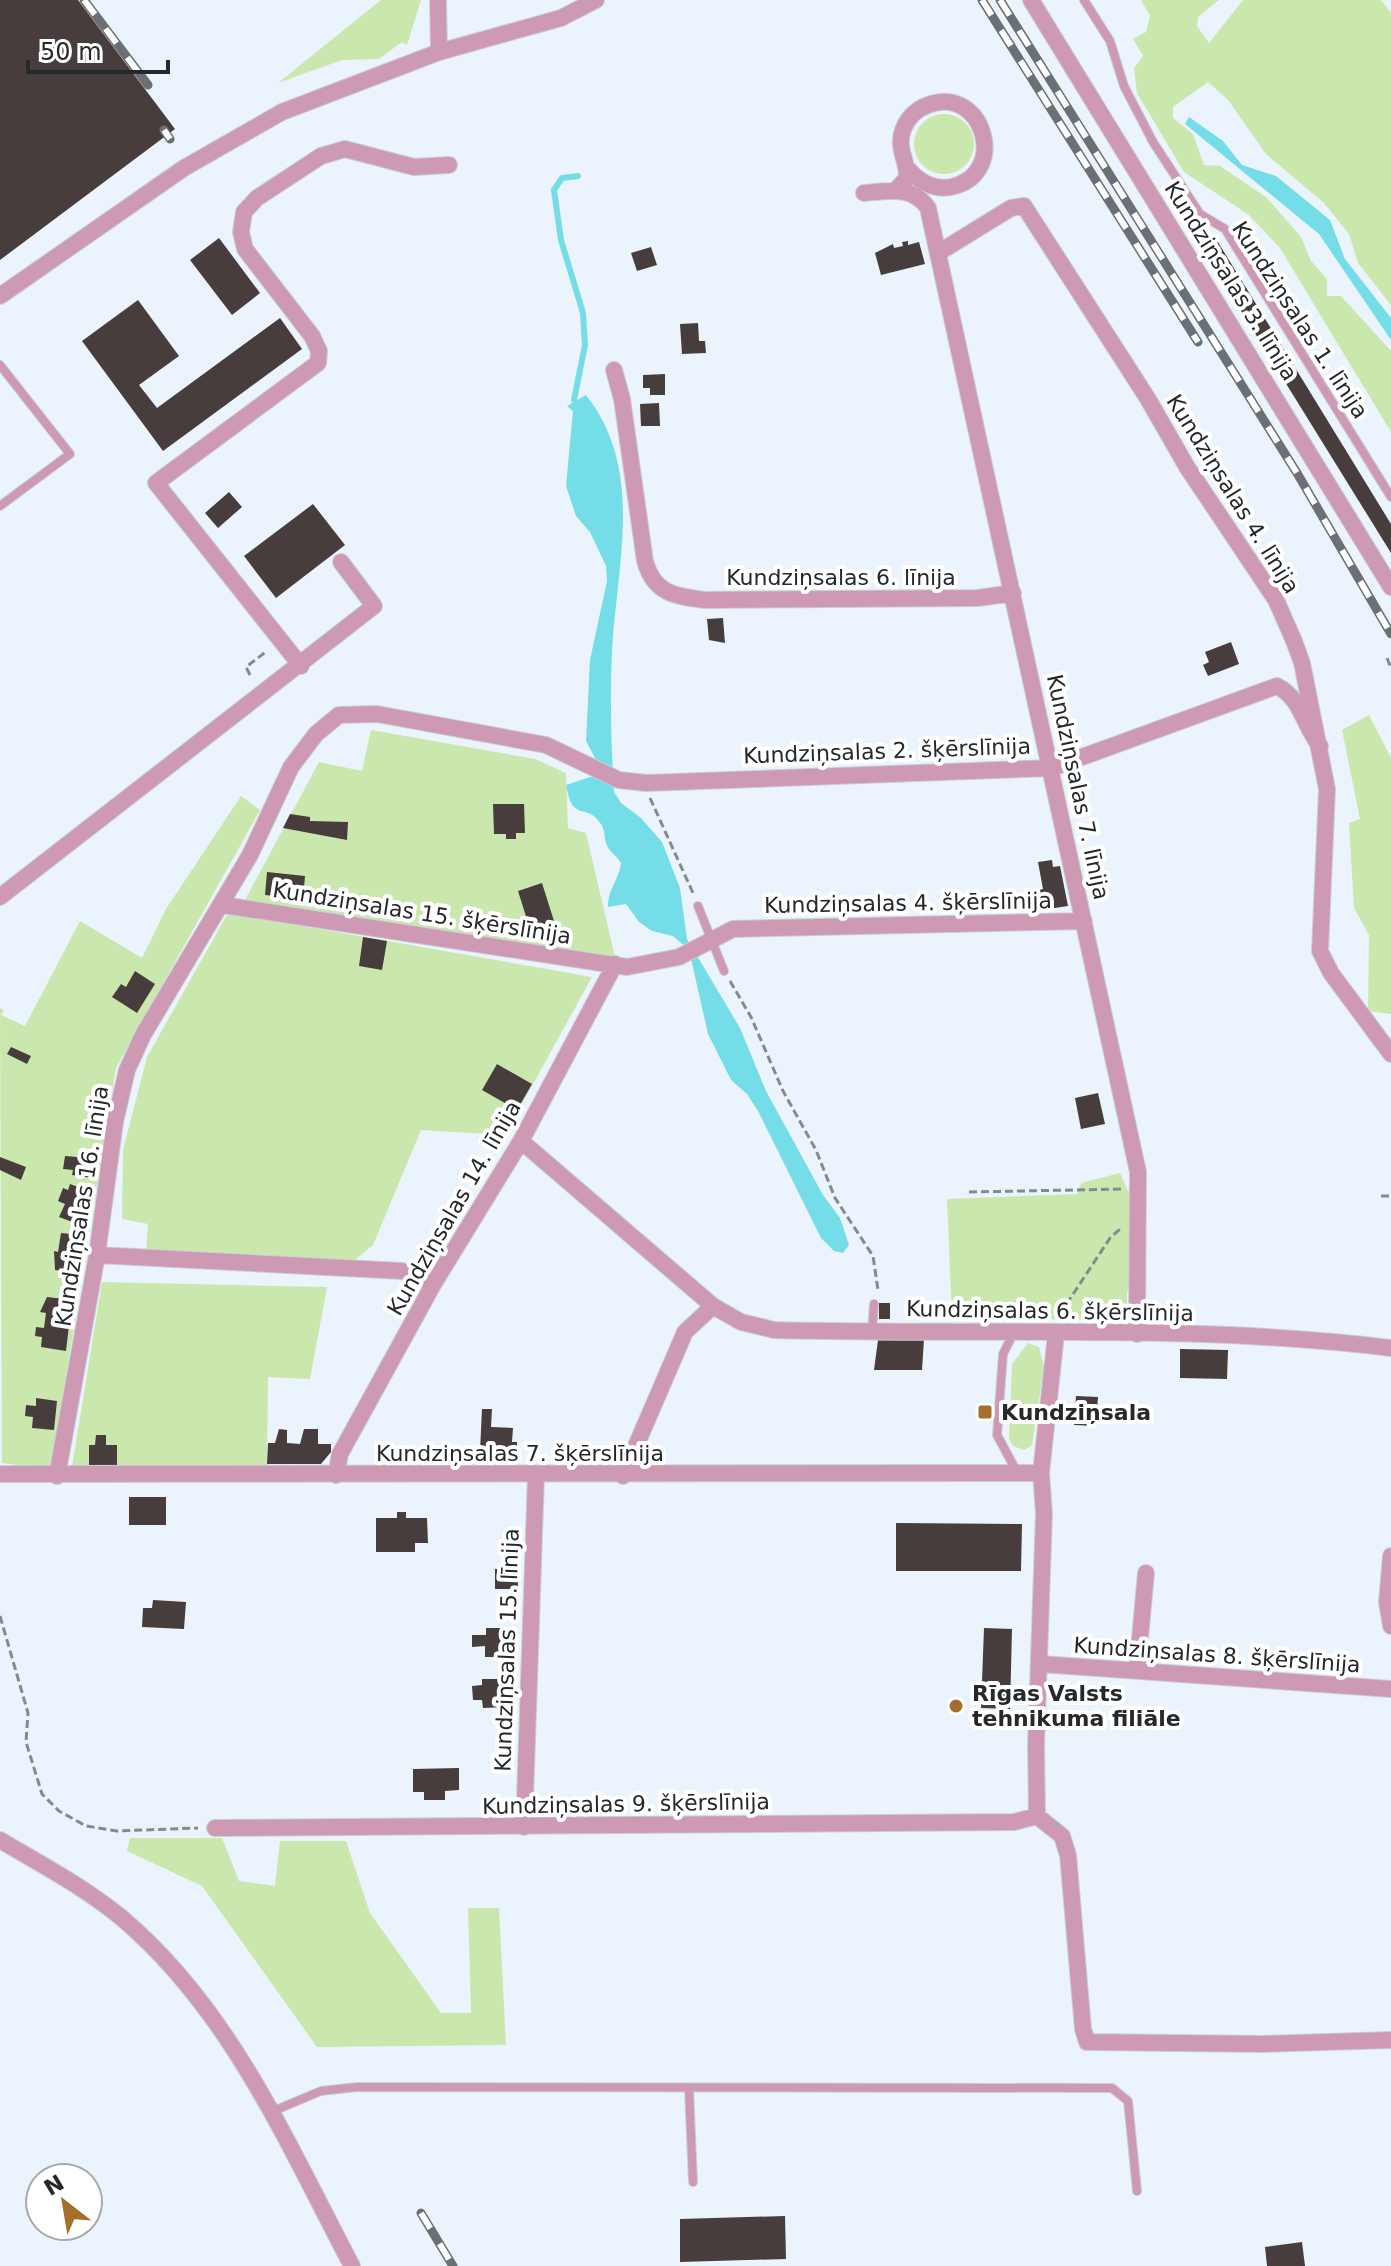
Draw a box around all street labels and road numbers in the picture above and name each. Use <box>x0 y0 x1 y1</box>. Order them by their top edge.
street label: Kundziņsalas 3. līnija <box>1160 177 1302 385</box>
street label: Kundziņsalas 1. līnija <box>1227 217 1373 423</box>
street label: Kundziņsalas 4. līnija <box>1162 390 1304 598</box>
street label: Kundziņsalas 6. līnija <box>726 565 956 590</box>
street label: Kundziņsalas 7. līnija <box>1042 672 1114 902</box>
street label: Kundziņsalas 2. šķērslīnija <box>743 733 1031 769</box>
street label: Kundziņsalas 15. šķērslīnija <box>271 877 573 949</box>
street label: Kundziņsalas 4. šķērslīnija <box>764 888 1052 918</box>
street label: Kundziņsalas 16. līnija <box>51 1084 113 1328</box>
street label: Kundziņsalas 14. līnija <box>382 1096 526 1320</box>
street label: Kundziņsalas 6. šķērslīnija <box>906 1296 1194 1326</box>
street label: Kundziņsalas 7. šķērslīnija <box>376 1441 664 1466</box>
street label: Kundziņsalas 15. līnija <box>490 1528 524 1772</box>
street label: Kundziņsalas 8. šķērslīnija <box>1073 1632 1361 1678</box>
street label: Kundziņsalas 9. šķērslīnija <box>482 1789 770 1819</box>

